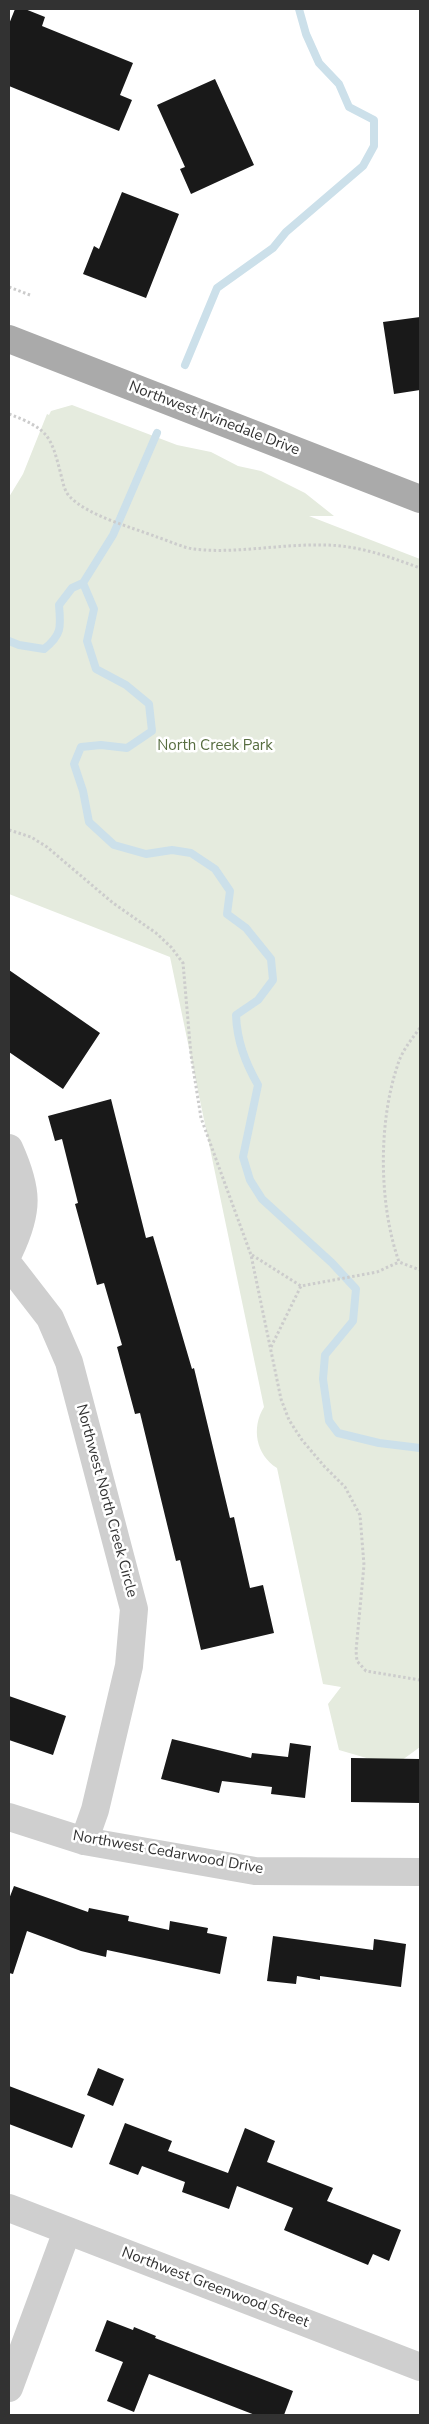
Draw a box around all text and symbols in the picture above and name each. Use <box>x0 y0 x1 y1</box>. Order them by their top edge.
street label: Northwest Irvinedale Drive <box>126 378 302 460</box>
park label: North Creek Park <box>157 737 273 755</box>
street label: Northwest North Creek Circle <box>72 1402 140 1600</box>
street label: Northwest Cedarwood Drive <box>71 1827 265 1879</box>
street label: Northwest Greenwood Street <box>119 2244 311 2332</box>

